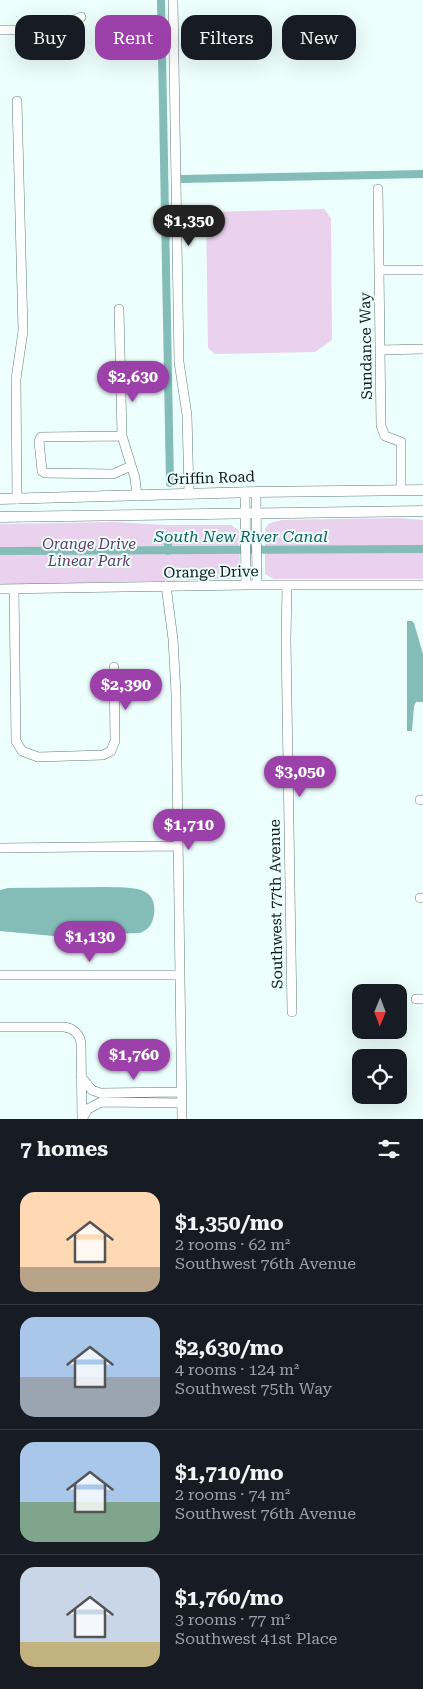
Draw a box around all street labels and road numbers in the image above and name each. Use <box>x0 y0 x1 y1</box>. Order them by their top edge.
street label: Sundance Way <box>356 292 376 400</box>
street label: Griffin Road <box>167 467 256 489</box>
street label: Orange Drive <box>163 562 259 582</box>
street label: Southwest 77th Avenue <box>266 819 286 989</box>

